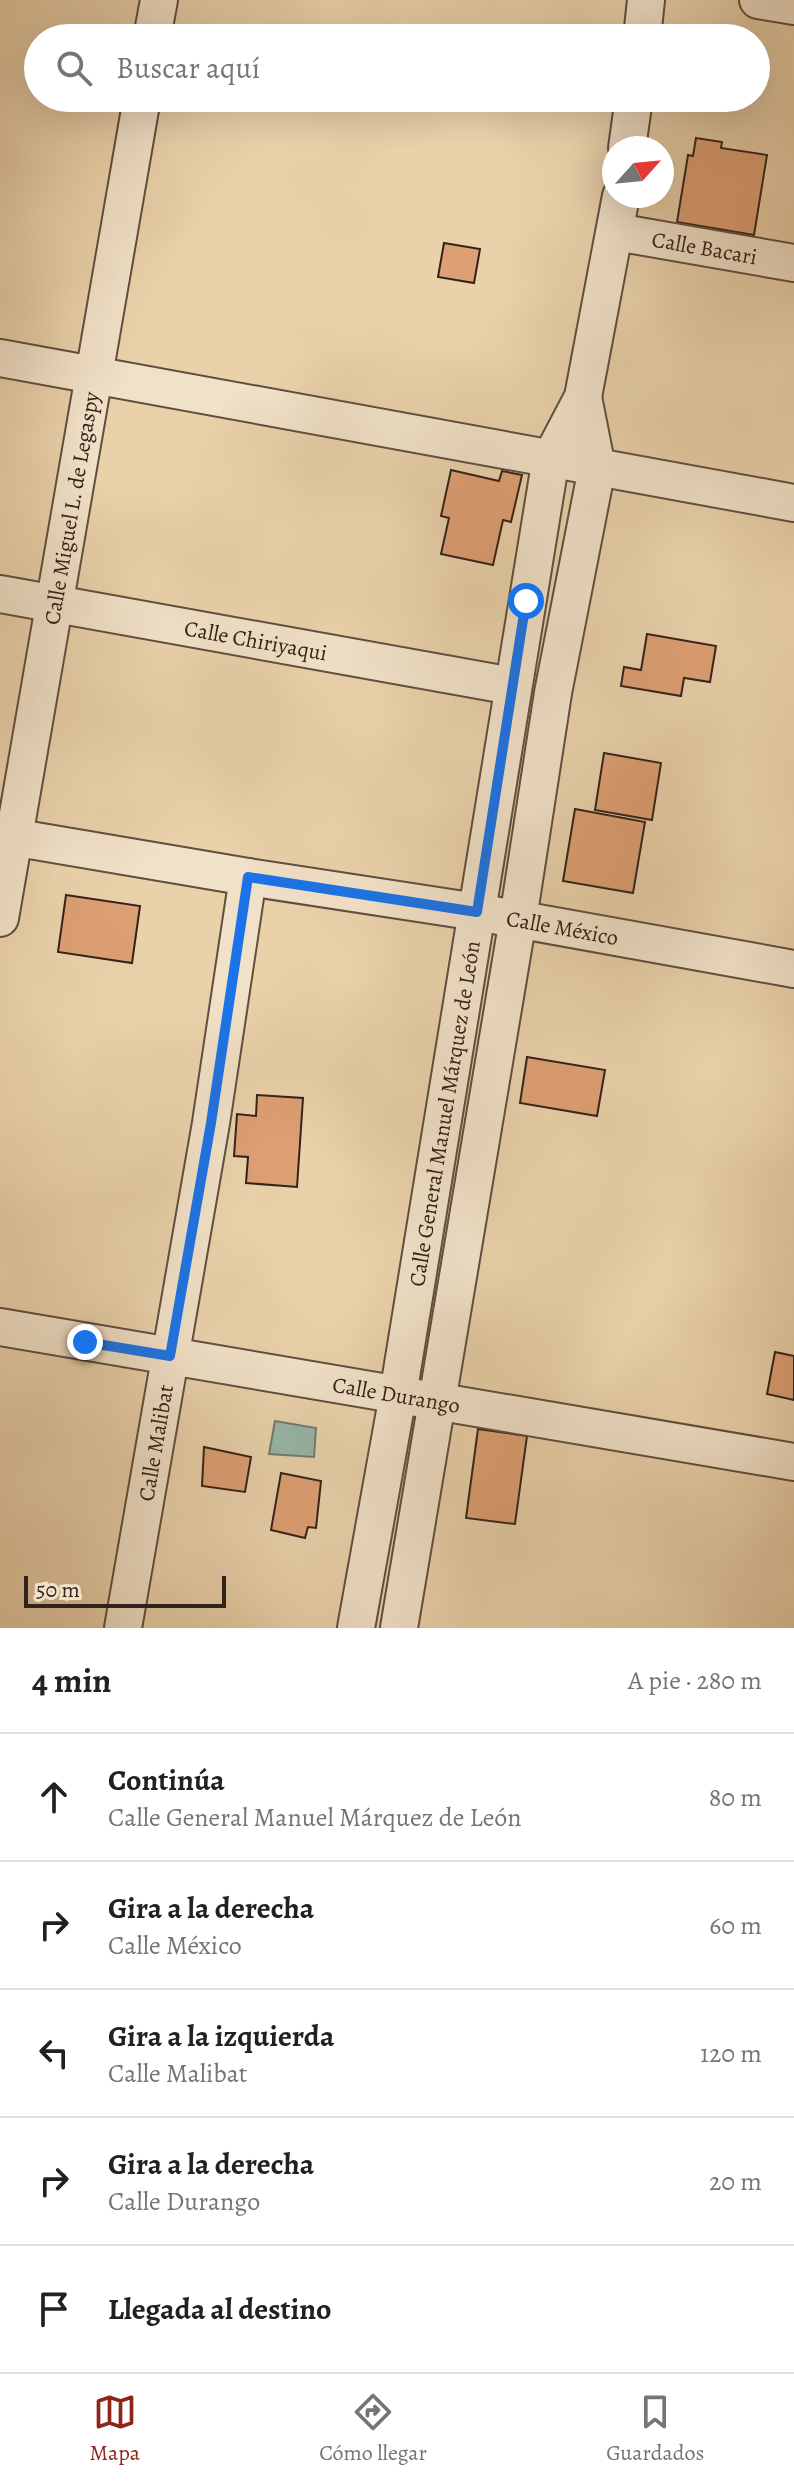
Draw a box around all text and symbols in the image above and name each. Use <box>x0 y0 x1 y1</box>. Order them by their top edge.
search box <box>24 24 770 112</box>
icon: search <box>52 46 96 90</box>
text: Buscar aquí <box>116 48 260 88</box>
north arrow <box>602 136 674 208</box>
street label: Calle Bacari <box>649 225 760 272</box>
street label: Calle Miguel L. de Legaspy <box>37 389 107 627</box>
route start <box>508 583 544 619</box>
street label: Calle Chiriyaqui <box>182 613 330 669</box>
street label: Calle México <box>504 904 621 953</box>
street label: Calle General Manuel Márquez de León <box>402 938 488 1289</box>
route end <box>67 1324 103 1360</box>
street label: Calle Durango <box>330 1370 462 1421</box>
street label: Calle Malibat <box>131 1382 181 1504</box>
scale bar <box>24 1572 226 1608</box>
text: 50 m <box>36 1575 80 1605</box>
text: 4 min <box>32 1657 111 1704</box>
text: A pie · 280 m <box>628 1663 762 1698</box>
text: Continúa <box>108 1760 225 1800</box>
icon: ahead <box>32 1775 76 1819</box>
text: 80 m <box>709 1780 762 1815</box>
text: Calle General Manuel Márquez de León <box>108 1800 521 1835</box>
text: Gira a la derecha <box>108 1888 314 1928</box>
icon: right <box>32 1903 76 1947</box>
text: 60 m <box>709 1908 762 1943</box>
text: Calle México <box>108 1928 242 1963</box>
text: Gira a la izquierda <box>108 2016 334 2056</box>
icon: left <box>32 2031 76 2075</box>
text: 120 m <box>700 2036 762 2071</box>
text: Calle Malibat <box>108 2056 247 2091</box>
text: Gira a la derecha <box>108 2144 314 2184</box>
icon: right <box>32 2159 76 2203</box>
text: 20 m <box>709 2164 762 2199</box>
text: Calle Durango <box>108 2184 260 2219</box>
icon: arrive <box>32 2287 76 2331</box>
text: Llegada al destino <box>108 2289 331 2329</box>
tab: Mapa <box>90 2390 140 2468</box>
tab: Cómo llegar <box>319 2390 427 2468</box>
tab: Guardados <box>606 2390 704 2468</box>

